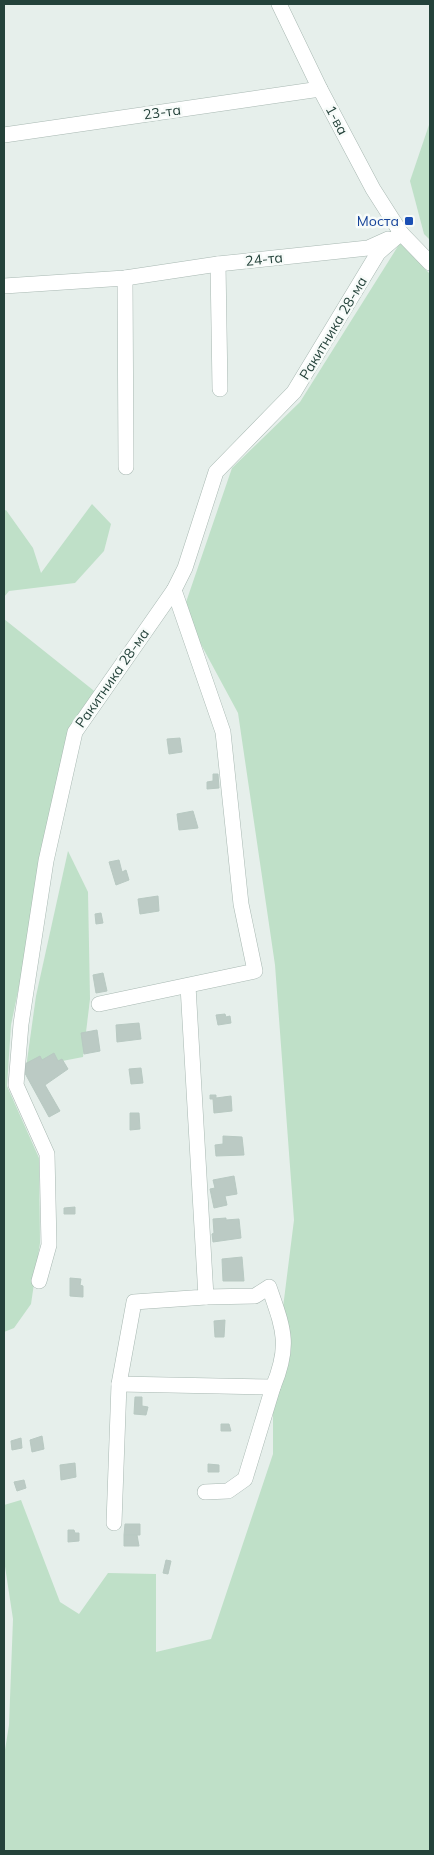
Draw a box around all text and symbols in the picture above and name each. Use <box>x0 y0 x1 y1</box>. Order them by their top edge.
street label: 23-та <box>142 100 182 124</box>
street label: 1-ва <box>322 102 352 138</box>
place label: Моста <box>357 212 399 230</box>
marker: Моста <box>403 215 415 227</box>
street label: 24-та <box>244 248 284 270</box>
street label: Ракитника 28-ма <box>295 273 371 383</box>
street label: Ракитника 28-ма <box>71 625 153 731</box>

